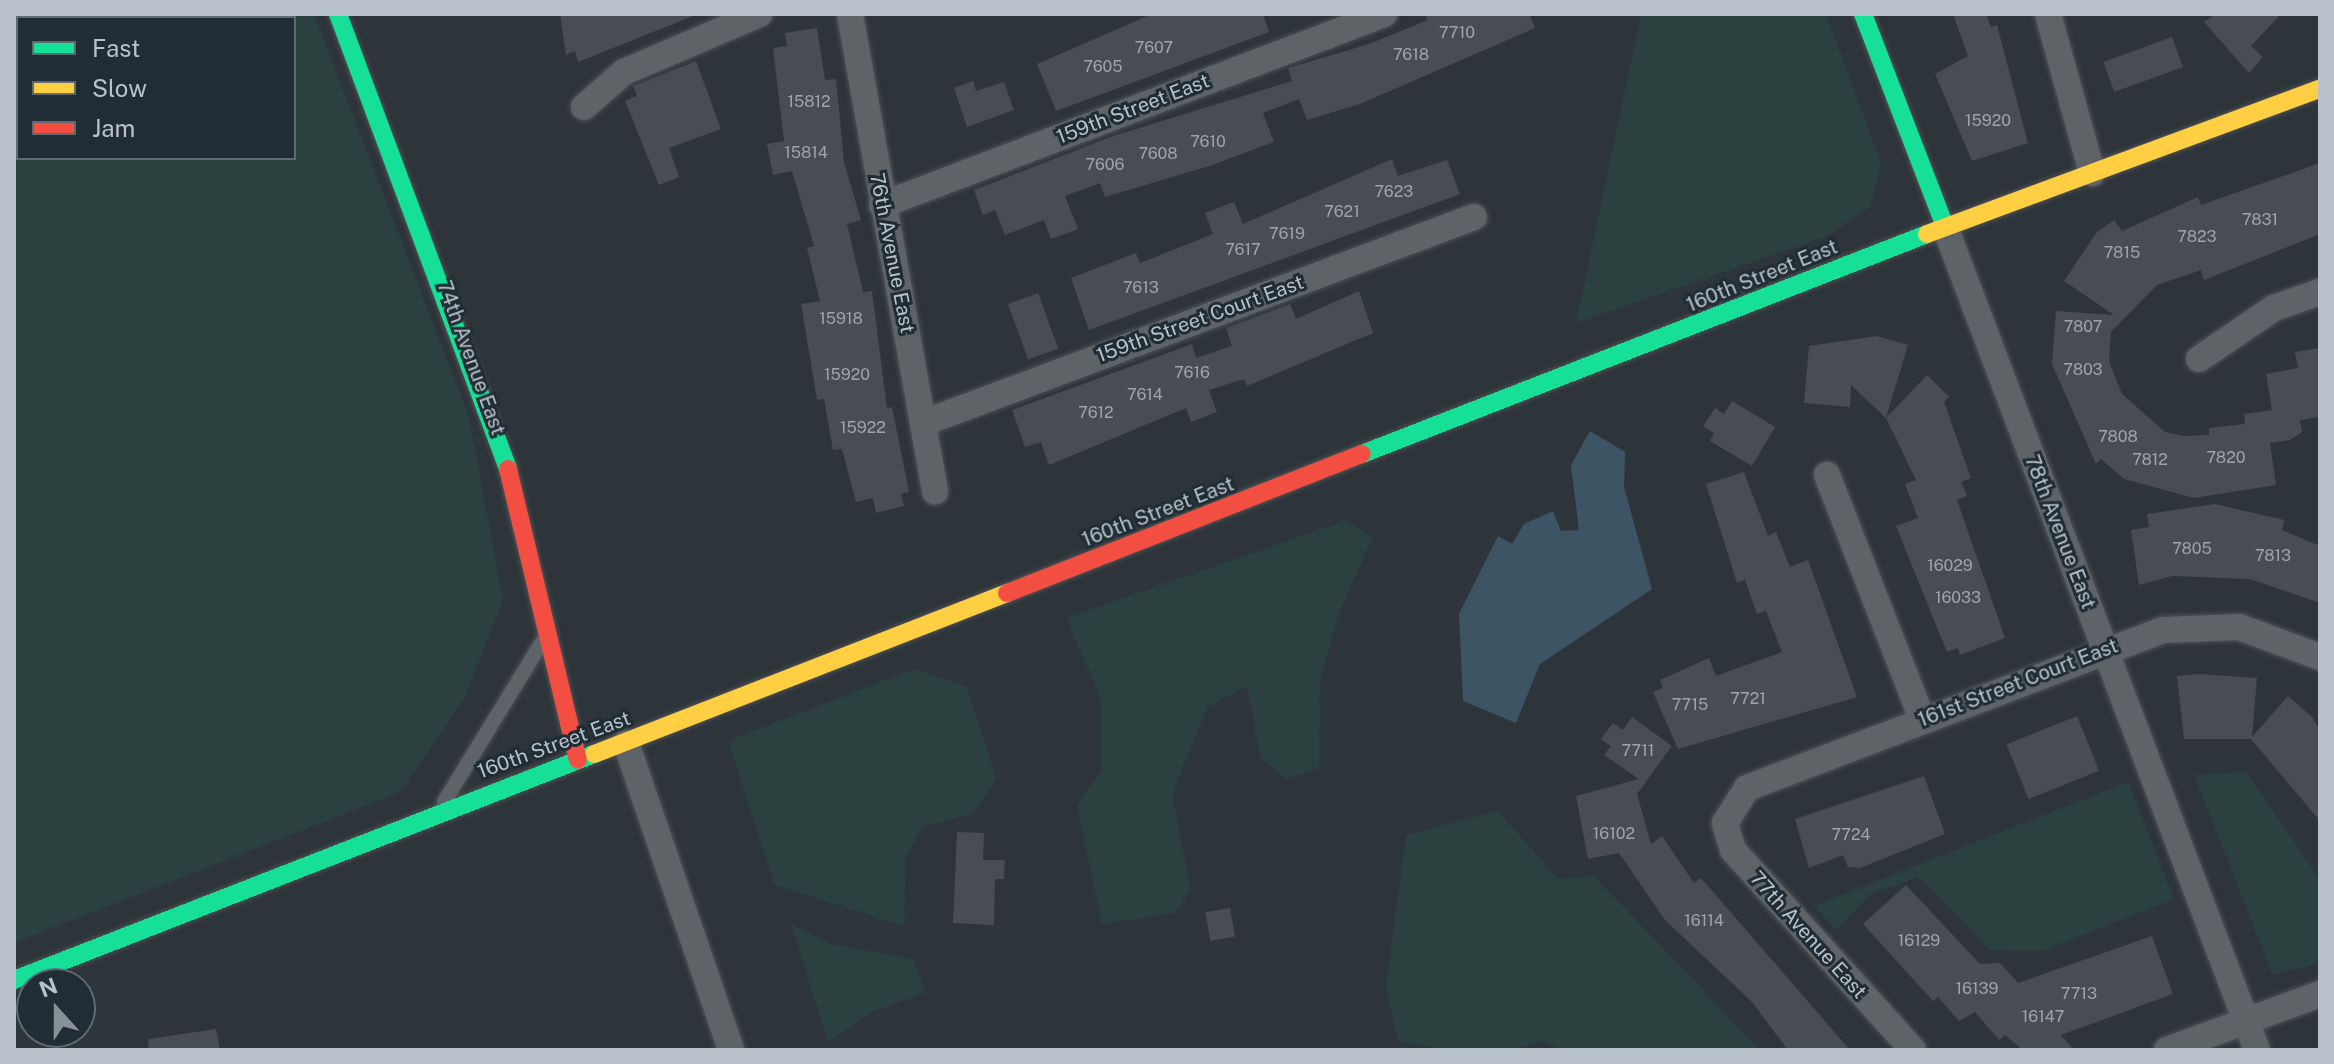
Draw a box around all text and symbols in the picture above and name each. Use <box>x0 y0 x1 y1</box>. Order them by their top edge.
legend <box>16 16 296 160</box>
house number: 7710 <box>1439 23 1475 43</box>
text: Fast <box>92 34 140 62</box>
house number: 7607 <box>1135 38 1173 58</box>
house number: 7618 <box>1393 45 1429 65</box>
house number: 7605 <box>1083 57 1123 77</box>
street label: 159th Street East <box>1053 69 1213 149</box>
text: Slow <box>92 74 147 102</box>
house number: 15812 <box>787 92 831 112</box>
house number: 15920 <box>1965 111 2011 131</box>
text: Jam <box>92 114 135 142</box>
house number: 7610 <box>1190 132 1226 152</box>
house number: 15814 <box>784 143 828 163</box>
house number: 7608 <box>1138 144 1178 164</box>
house number: 7606 <box>1086 155 1124 175</box>
street label: 76th Avenue East <box>865 171 919 335</box>
house number: 7623 <box>1375 182 1413 202</box>
house number: 7621 <box>1324 202 1360 222</box>
house number: 7831 <box>2242 210 2278 230</box>
house number: 7619 <box>1269 224 1305 244</box>
house number: 7823 <box>2177 227 2217 247</box>
street label: 160th Street East <box>1683 235 1841 317</box>
house number: 7617 <box>1225 240 1261 260</box>
house number: 7815 <box>2104 243 2140 263</box>
street label: 159th Street Court East <box>1093 270 1307 368</box>
street label: 74th Avenue East <box>432 277 510 439</box>
house number: 7613 <box>1123 278 1159 298</box>
house number: 15918 <box>819 309 863 329</box>
house number: 7807 <box>2064 317 2102 337</box>
house number: 7803 <box>2063 360 2103 380</box>
house number: 7616 <box>1174 363 1210 383</box>
house number: 15920 <box>824 365 870 385</box>
house number: 7614 <box>1127 385 1163 405</box>
house number: 7612 <box>1078 403 1114 423</box>
house number: 15922 <box>840 418 886 438</box>
house number: 7808 <box>2098 427 2138 447</box>
house number: 7820 <box>2207 448 2245 468</box>
house number: 7812 <box>2132 450 2168 470</box>
street label: 78th Avenue East <box>2020 452 2100 612</box>
street label: 160th Street East <box>1079 472 1237 552</box>
house number: 7805 <box>2172 539 2212 559</box>
house number: 7813 <box>2255 546 2291 566</box>
house number: 16029 <box>1927 556 1973 576</box>
house number: 16033 <box>1935 588 1981 608</box>
street label: 161st Street Court East <box>1915 634 2121 732</box>
house number: 7721 <box>1730 689 1766 709</box>
house number: 7715 <box>1672 695 1708 715</box>
street label: 160th Street East <box>474 706 634 784</box>
house number: 7711 <box>1622 741 1654 761</box>
house number: 16102 <box>1593 824 1635 844</box>
house number: 7724 <box>1831 825 1871 845</box>
street label: 77th Avenue East <box>1745 866 1871 1004</box>
house number: 16114 <box>1684 911 1724 931</box>
house number: 16129 <box>1898 931 1940 951</box>
north arrow <box>16 968 96 1048</box>
text: N <box>35 972 61 1003</box>
house number: 16139 <box>1956 979 1998 999</box>
house number: 7713 <box>2061 984 2097 1004</box>
house number: 16147 <box>2022 1007 2064 1027</box>

